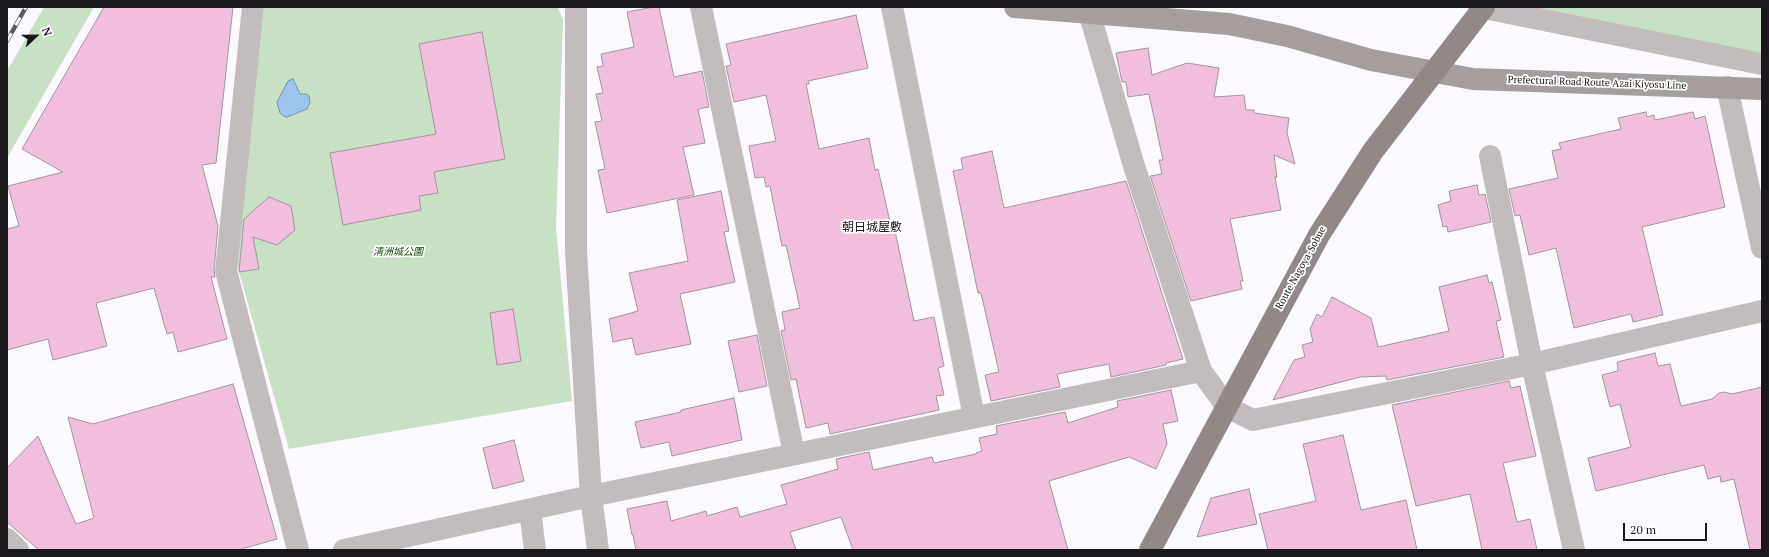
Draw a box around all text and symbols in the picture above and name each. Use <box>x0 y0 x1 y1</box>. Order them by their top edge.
north arrow <box>16 16 56 56</box>
text: N <box>39 25 55 38</box>
street label: Prefectural Road Route Azai Kiyosu Line <box>1507 74 1687 92</box>
district label: 朝日城屋敷 <box>842 221 902 235</box>
street label: Route Nagoya-Sobue <box>1273 224 1329 312</box>
park label: 清洲城公園 <box>373 246 423 258</box>
scale bar <box>1625 515 1709 541</box>
text: 20 m <box>1630 522 1656 537</box>

